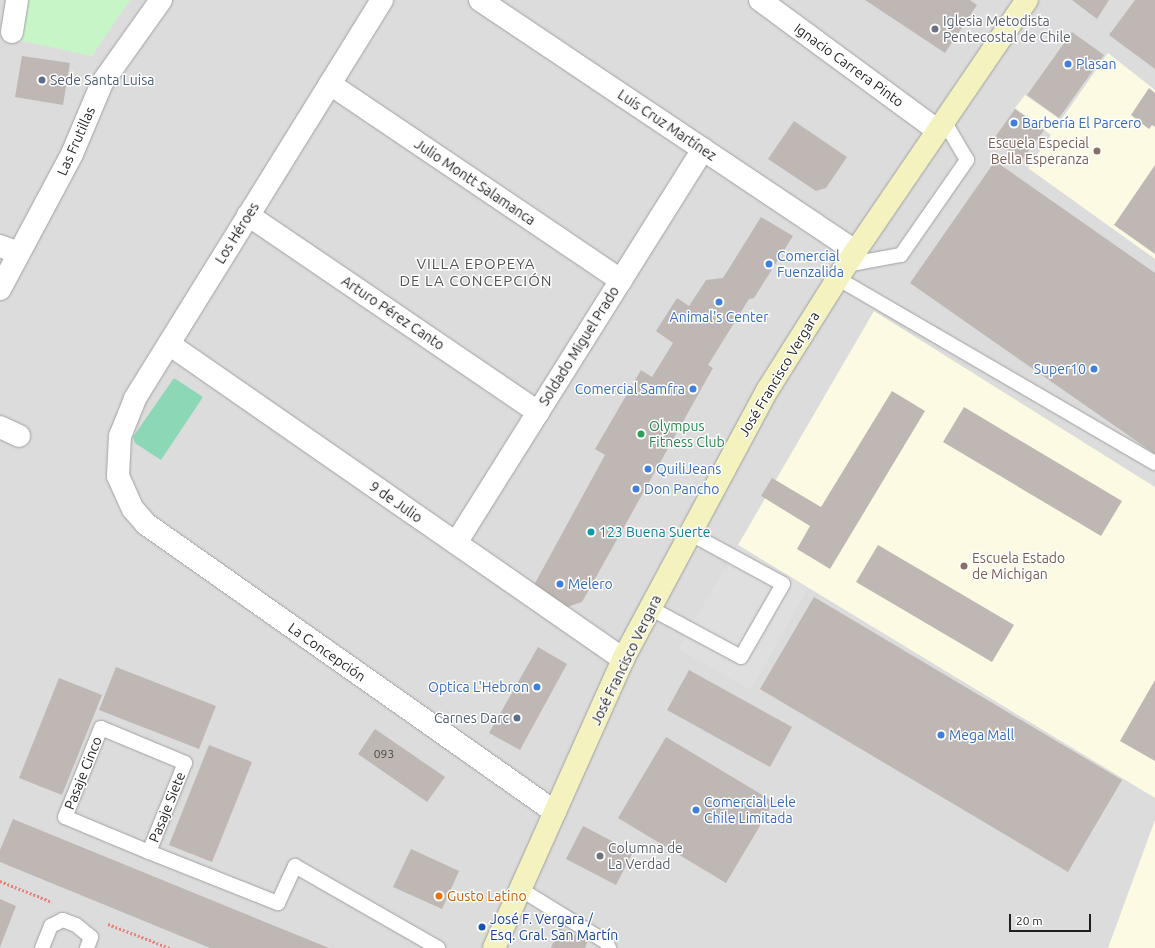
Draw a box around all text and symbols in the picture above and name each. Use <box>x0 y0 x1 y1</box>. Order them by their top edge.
place label: Iglesia Metodista Pentecostal de Chile <box>943 13 1071 46</box>
street label: Ignacio Carrera Pinto <box>791 20 907 110</box>
marker: Iglesia Metodista Pentecostal de Chile <box>930 24 940 34</box>
place label: Plasan <box>1076 56 1117 72</box>
marker: Plasan <box>1063 59 1073 69</box>
place label: Sede Santa Luisa <box>50 72 154 88</box>
marker: Sede Santa Luisa <box>37 75 47 85</box>
street label: Luis Cruz Martínez <box>615 86 719 164</box>
street label: Las Frutillas <box>53 104 99 178</box>
place label: Barbería El Parcero <box>1022 115 1142 131</box>
marker: Barbería El Parcero <box>1009 118 1019 128</box>
street label: Julio Montt Salamanca <box>411 135 539 229</box>
place label: Escuela Especial Bella Esperanza <box>988 135 1089 168</box>
marker: Escuela Especial Bella Esperanza <box>1092 146 1102 156</box>
street label: Los Héroes <box>211 199 263 267</box>
place label: Comercial Fuenzalida <box>777 248 844 280</box>
district label: VILLA EPOPEYA DE LA CONCEPCIÓN <box>399 254 553 289</box>
marker: Comercial Fuenzalida <box>764 259 774 269</box>
street label: Arturo Pérez Canto <box>338 272 448 354</box>
street label: Soldado Miguel Prado <box>535 283 623 409</box>
marker: Animal's Center <box>714 297 724 307</box>
place label: Animal's Center <box>670 309 768 325</box>
street label: José Francisco Vergara <box>735 309 823 439</box>
place label: Super10 <box>1034 361 1086 377</box>
marker: Super10 <box>1089 364 1099 374</box>
place label: Comercial Samfra <box>575 381 685 397</box>
marker: Comercial Samfra <box>688 384 698 394</box>
place label: Olympus Fitness Club <box>649 418 725 450</box>
marker: Olympus Fitness Club <box>636 429 646 439</box>
place label: QuiliJeans <box>656 461 721 477</box>
marker: QuiliJeans <box>643 464 653 474</box>
street label: 9 de Julio <box>366 478 426 526</box>
place label: Don Pancho <box>644 481 719 497</box>
marker: Don Pancho <box>631 484 641 494</box>
place label: 123 Buena Suerte <box>599 524 710 540</box>
marker: 123 Buena Suerte <box>586 527 596 537</box>
place label: Escuela Estado de Michigan <box>972 550 1065 582</box>
marker: Escuela Estado de Michigan <box>959 561 969 571</box>
place label: Melero <box>568 576 613 592</box>
marker: Melero <box>555 579 565 589</box>
street label: José Francisco Vergara <box>587 592 665 728</box>
street label: La Concepción <box>285 619 369 685</box>
place label: Optica L'Hebron <box>428 679 529 695</box>
marker: Optica L'Hebron <box>532 682 542 692</box>
place label: Carnes Darc <box>434 710 509 726</box>
marker: Carnes Darc <box>512 713 522 723</box>
place label: Mega Mall <box>949 727 1014 743</box>
marker: Mega Mall <box>936 730 946 740</box>
street label: Pasaje Cinco <box>61 734 105 812</box>
house number: 093 <box>374 747 394 761</box>
street label: Pasaje Siete <box>145 769 189 845</box>
place label: Comercial Lele Chile Limitada <box>704 794 796 826</box>
marker: Comercial Lele Chile Limitada <box>691 805 701 815</box>
place label: Columna de La Verdad <box>608 840 683 872</box>
marker: Columna de La Verdad <box>595 851 605 861</box>
place label: Gusto Latino <box>447 888 527 904</box>
marker: Gusto Latino <box>434 891 444 901</box>
scale bar <box>1011 906 1093 932</box>
place label: José F. Vergara / Esq. Gral. San Martín <box>490 911 618 944</box>
text: 20 m <box>1016 914 1043 927</box>
marker: José F. Vergara / Esq. Gral. San Martín <box>477 922 487 932</box>

